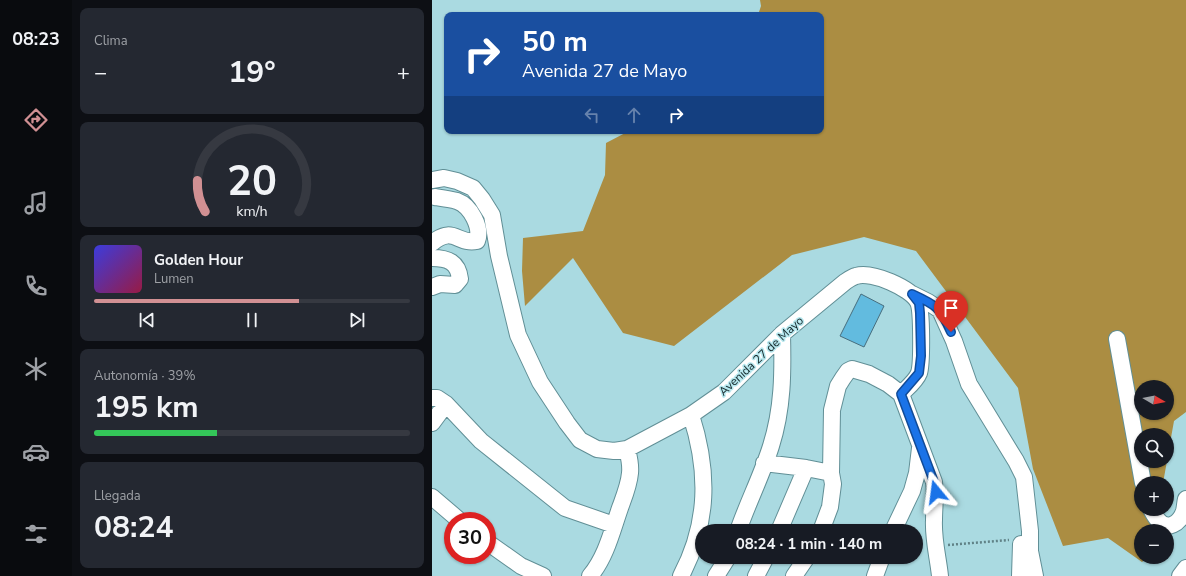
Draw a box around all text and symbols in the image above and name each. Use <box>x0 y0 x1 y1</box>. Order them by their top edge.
text: 50 m <box>522 23 588 61</box>
text: 08:23 <box>12 27 60 51</box>
icon: right <box>456 28 508 80</box>
text: Clima <box>94 32 128 50</box>
text: 19° <box>228 52 276 93</box>
text: − <box>94 58 107 88</box>
text: + <box>397 58 410 88</box>
text: Avenida 27 de Mayo <box>522 59 687 83</box>
icon: left <box>581 104 603 126</box>
icon: ahead <box>623 104 645 126</box>
icon: right <box>665 104 687 126</box>
icon: directions <box>22 106 50 134</box>
text: 20 <box>227 153 277 210</box>
icon: music <box>22 189 50 217</box>
text: km/h <box>236 202 268 221</box>
text: Golden Hour <box>154 250 243 270</box>
text: Lumen <box>154 270 194 288</box>
icon: phone <box>22 272 50 300</box>
pin <box>934 291 968 332</box>
icon: arrive <box>940 297 962 319</box>
icon: previous <box>136 309 158 331</box>
icon: pause <box>241 309 263 331</box>
icon: next <box>346 309 368 331</box>
street label: Avenida 27 de Mayo <box>715 312 807 399</box>
icon: climate <box>22 355 50 383</box>
text: Autonomía · 39% <box>94 367 195 385</box>
north arrow <box>1134 380 1174 420</box>
map controls <box>1134 380 1174 564</box>
text: 195 km <box>94 387 199 428</box>
button: search <box>1134 428 1174 468</box>
icon: car <box>22 438 50 466</box>
position arrow <box>915 471 957 513</box>
button: + <box>1134 476 1174 516</box>
text: Llegada <box>94 487 141 505</box>
text: 08:24 <box>94 507 173 548</box>
speed limit sign: 30 <box>444 512 496 564</box>
icon: filters <box>22 520 50 548</box>
button: − <box>1134 524 1174 564</box>
text: 08:24 · 1 min · 140 m <box>736 534 882 554</box>

